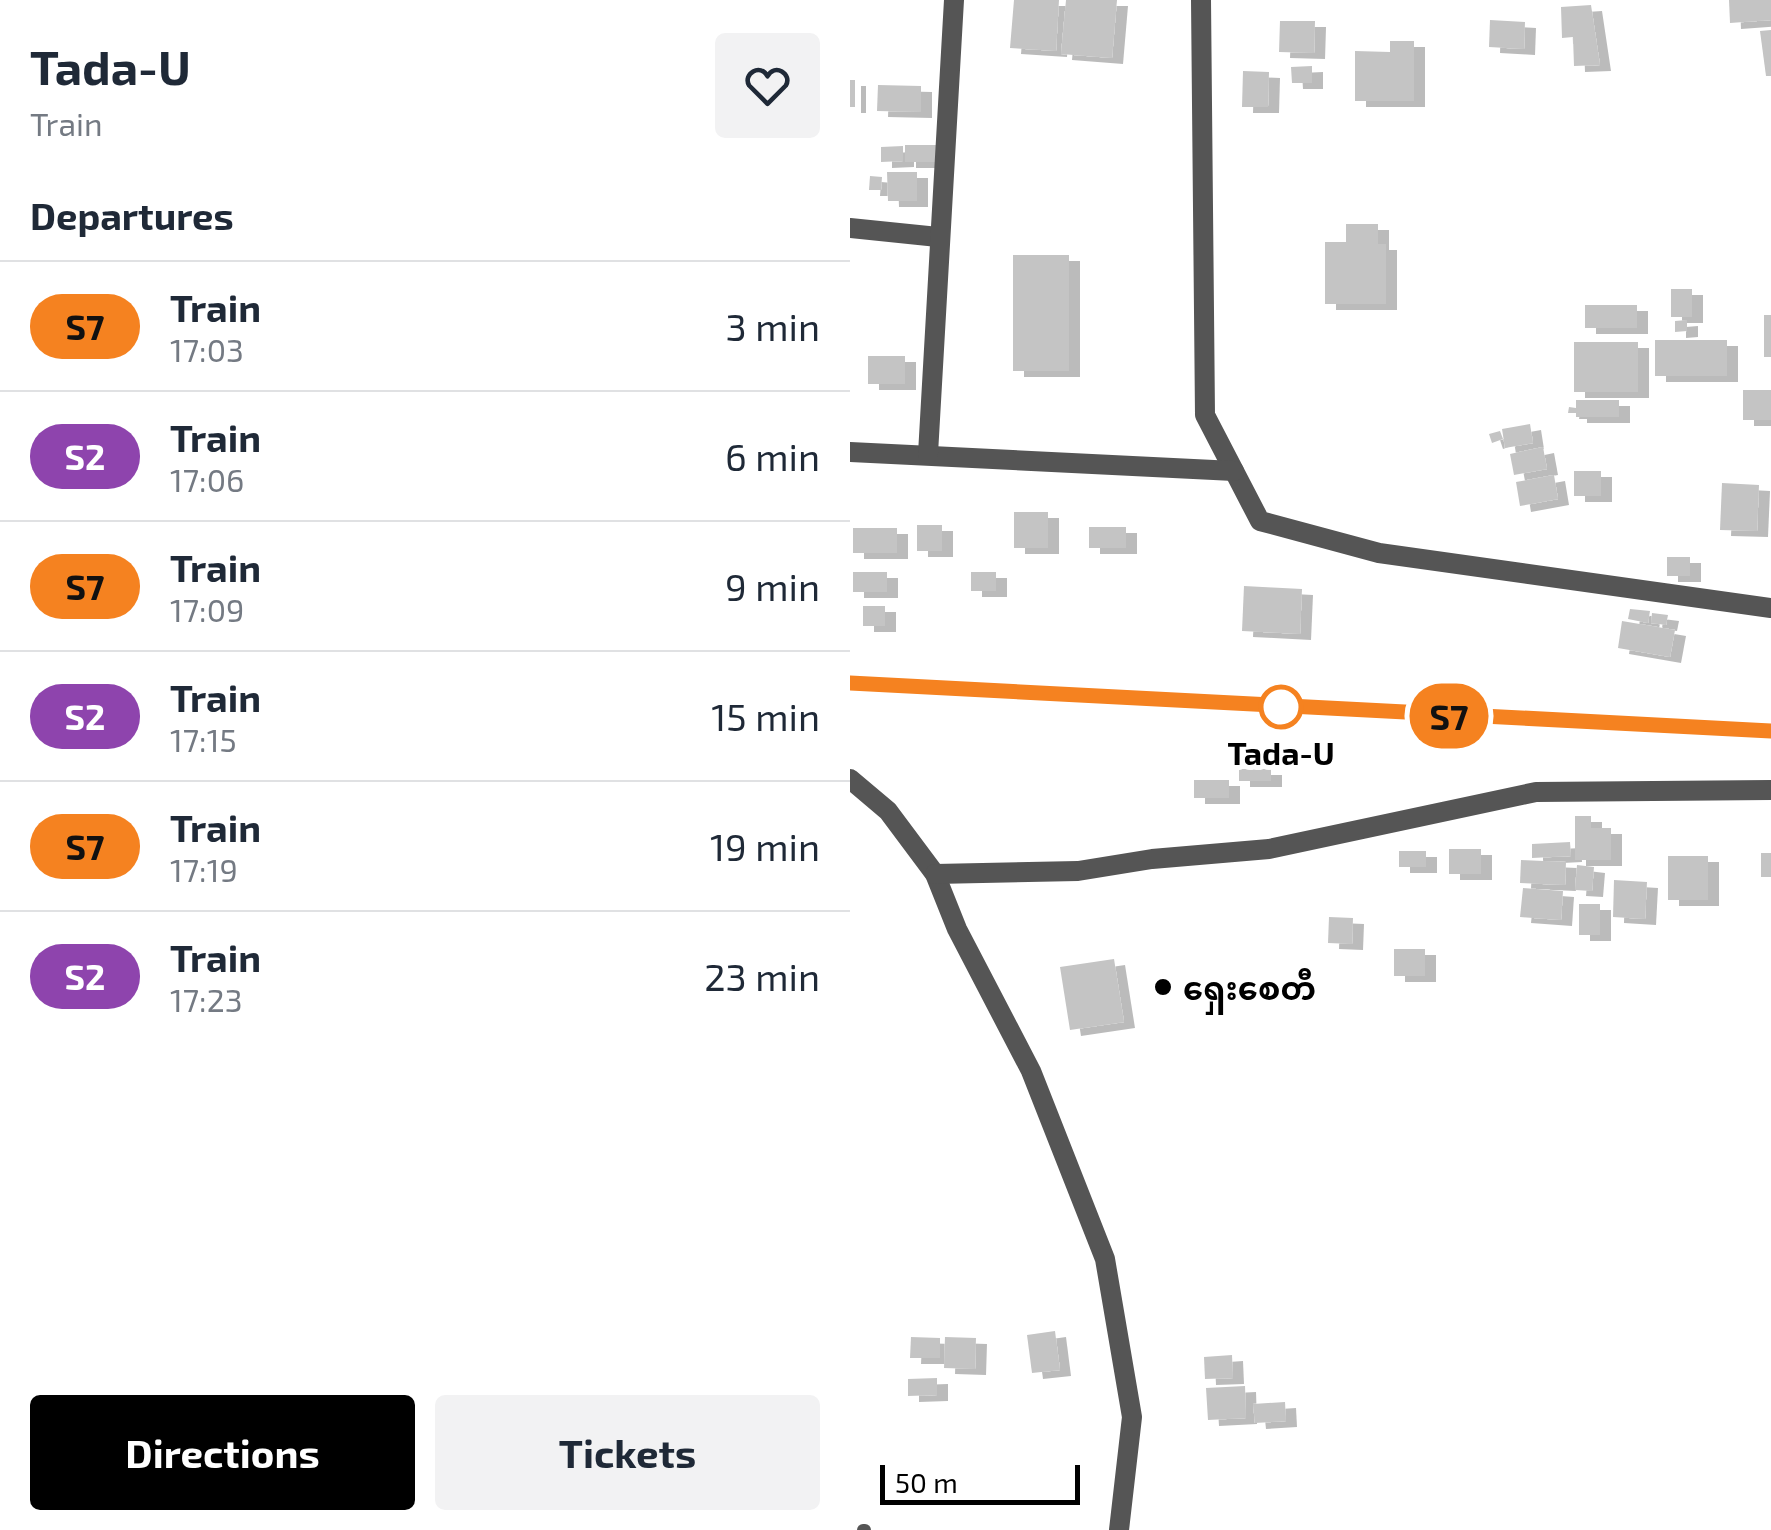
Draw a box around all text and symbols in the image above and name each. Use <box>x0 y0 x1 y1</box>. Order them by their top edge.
button: heart <box>715 33 820 138</box>
text: Tada-U <box>30 37 191 95</box>
text: Train <box>30 104 103 142</box>
text: Departures <box>30 192 234 238</box>
text: Train <box>170 284 261 330</box>
text: 3 min <box>726 303 820 349</box>
text: S7 <box>66 305 105 347</box>
text: 17:03 <box>170 330 244 368</box>
text: Train <box>170 414 261 460</box>
text: 6 min <box>725 433 820 479</box>
text: S2 <box>65 435 105 477</box>
text: 17:06 <box>170 460 244 498</box>
text: Train <box>170 544 261 590</box>
text: 9 min <box>725 563 820 609</box>
text: S7 <box>66 565 105 607</box>
text: 17:09 <box>170 590 244 628</box>
text: Train <box>170 674 261 720</box>
line badge: S7 <box>1404 684 1494 748</box>
marker: Tada-U <box>1260 686 1302 728</box>
text: 15 min <box>711 693 820 739</box>
text: S2 <box>65 695 105 737</box>
text: S7 <box>1430 695 1469 737</box>
text: 17:15 <box>170 720 237 758</box>
place label: Tada-U <box>1227 733 1335 771</box>
text: Train <box>170 804 261 850</box>
text: 19 min <box>710 823 820 869</box>
text: S7 <box>66 825 105 867</box>
text: 17:19 <box>170 850 238 888</box>
text: Train <box>170 934 261 980</box>
text: 23 min <box>704 953 820 999</box>
text: S2 <box>65 955 105 997</box>
place label: ရှေးစေတီ <box>1183 968 1316 1015</box>
marker: ရှေးစေတီ <box>1152 976 1174 998</box>
text: 17:23 <box>170 980 242 1018</box>
button: Directions <box>30 1395 415 1510</box>
button: Tickets <box>435 1395 820 1510</box>
scale bar <box>880 1460 1080 1504</box>
text: 50 m <box>895 1465 958 1499</box>

